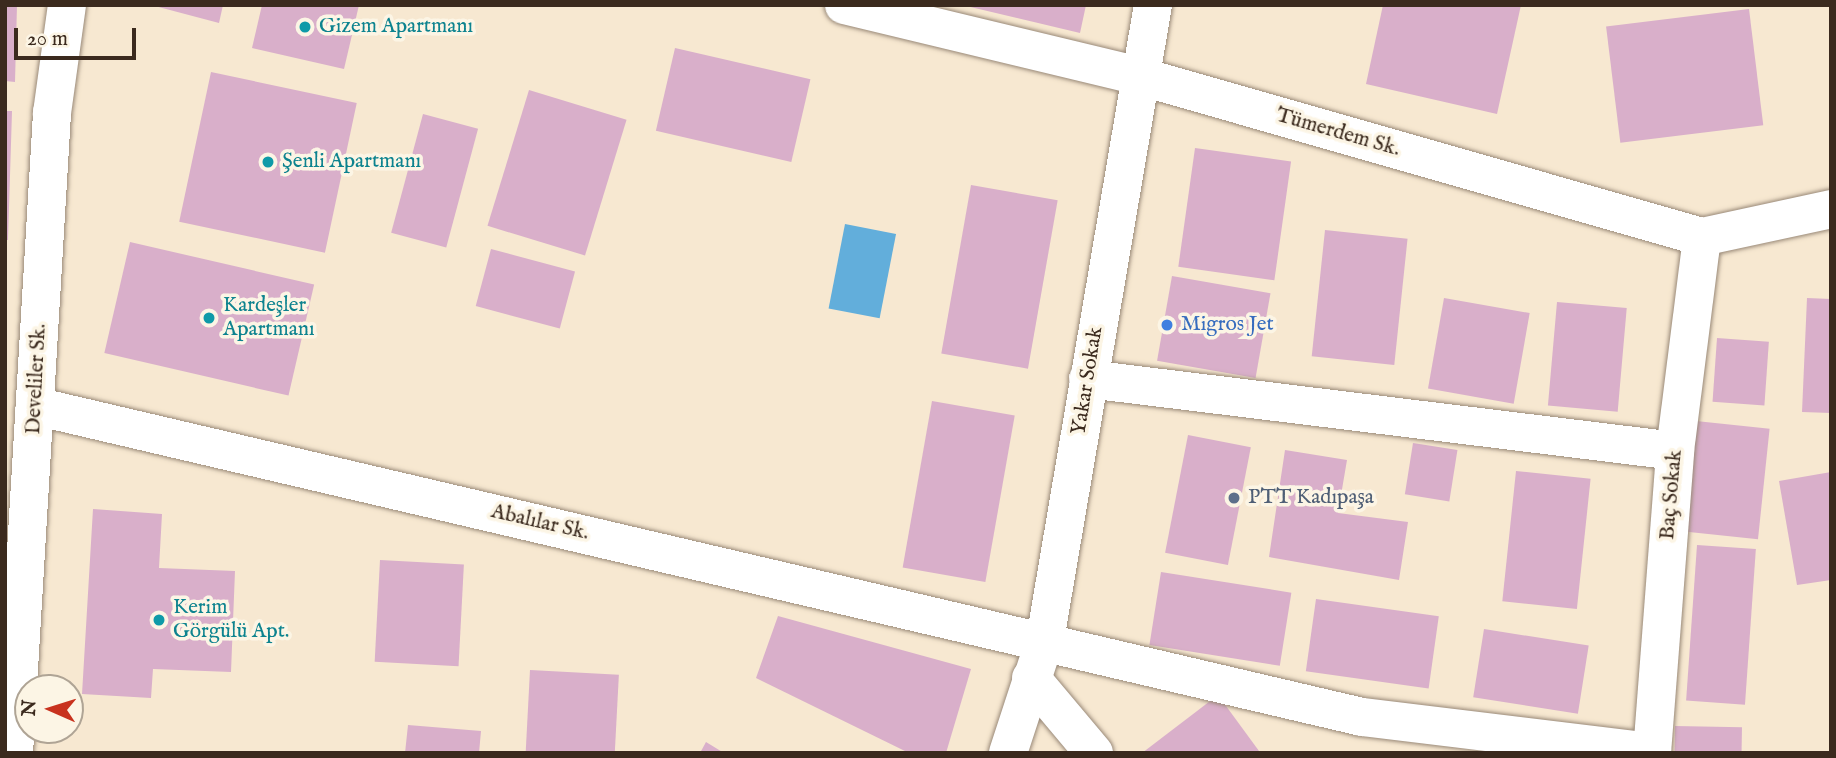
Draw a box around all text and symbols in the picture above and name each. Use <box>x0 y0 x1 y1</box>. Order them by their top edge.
scale bar <box>18 14 140 58</box>
place label: Gizem Apartmanı <box>319 14 473 40</box>
marker: Gizem Apartmanı <box>297 19 313 35</box>
text: 20 m <box>27 26 68 53</box>
street label: Tümerdem Sk. <box>1273 103 1403 163</box>
place label: Şenli Apartmanı <box>282 149 421 175</box>
marker: Şenli Apartmanı <box>260 154 276 170</box>
place label: Kardeşler Apartmanı <box>223 293 315 343</box>
marker: Kardeşler Apartmanı <box>201 310 217 326</box>
place label: Migros Jet <box>1181 312 1274 338</box>
marker: Migros Jet <box>1159 317 1175 333</box>
street label: Develiler Sk. <box>22 323 52 435</box>
street label: Yakar Sokak <box>1067 325 1109 437</box>
street label: Baç Sokak <box>1656 449 1688 541</box>
place label: PTT Kadıpaşa <box>1248 485 1374 511</box>
marker: PTT Kadıpaşa <box>1226 490 1242 506</box>
street label: Abalılar Sk. <box>489 499 591 547</box>
place label: Kerim Görgülü Apt. <box>173 595 289 645</box>
marker: Kerim Görgülü Apt. <box>151 612 167 628</box>
north arrow <box>14 674 84 744</box>
text: N <box>18 699 42 717</box>

